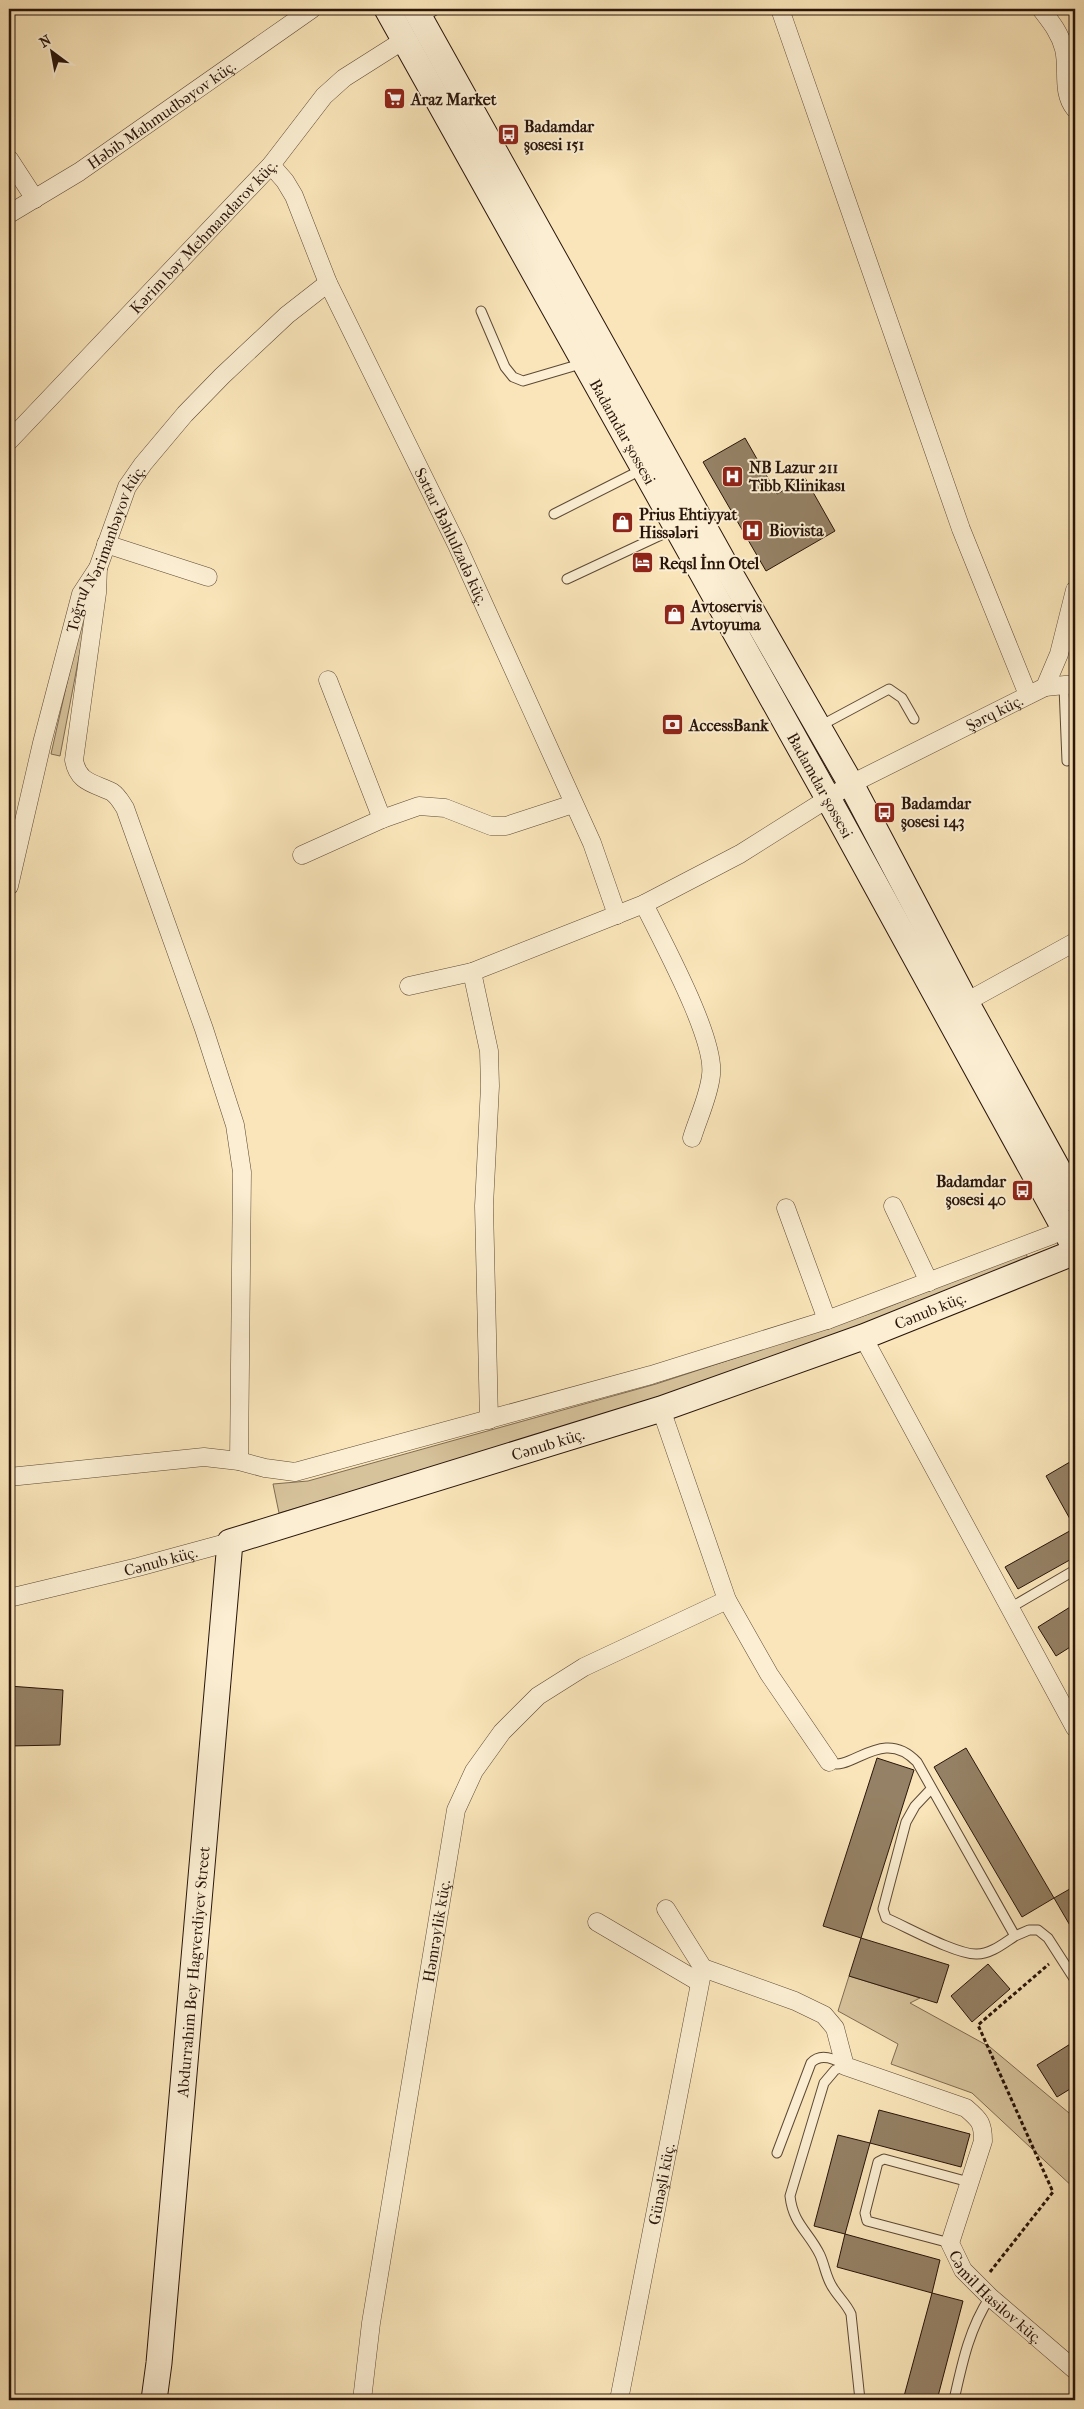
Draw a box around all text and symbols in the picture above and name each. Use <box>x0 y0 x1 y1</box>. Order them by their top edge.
north arrow <box>28 28 78 78</box>
text: N <box>36 31 55 51</box>
street label: Həbib Mahmudbəyov küç. <box>83 56 239 173</box>
supermarket icon: Araz Market <box>383 87 407 111</box>
place label: Araz Market <box>410 90 497 109</box>
place label: Badamdar şosesi 151 <box>524 117 595 155</box>
bus stop icon: Badamdar şosesi 151 <box>496 123 520 147</box>
street label: Kərim bəy Mehmandarov küç. <box>126 156 281 317</box>
street label: Badamdar şossesi <box>586 375 660 488</box>
place label: NB Lazur 211 Tibb Klinikası <box>748 458 846 495</box>
street label: Toğrul Nərimanbəyov küç. <box>62 461 149 634</box>
street label: Səttar Bəhlulzadə küç. <box>411 464 492 608</box>
hospital icon: NB Lazur 211 Tibb Klinikası <box>721 464 745 488</box>
place label: Prius Ehtiyyat Hissәlәri <box>639 505 737 542</box>
shop icon: Prius Ehtiyyat Hissәlәri <box>611 511 635 535</box>
hospital icon: Biovista <box>741 518 765 542</box>
place label: Biovista <box>769 521 824 540</box>
hotel icon: Reqsl İnn Otel <box>631 551 655 575</box>
place label: Reqsl İnn Otel <box>659 553 760 574</box>
place label: Avtoservis Avtoyuma <box>690 597 762 635</box>
shop icon: Avtoservis Avtoyuma <box>663 603 687 627</box>
street label: Şərq küç. <box>962 690 1026 735</box>
bank icon: AccessBank <box>661 713 685 737</box>
place label: AccessBank <box>688 716 769 735</box>
street label: Badamdar şossesi <box>784 729 858 841</box>
place label: Badamdar şosesi 143 <box>901 794 972 832</box>
bus stop icon: Badamdar şosesi 143 <box>873 800 897 824</box>
place label: Badamdar şosesi 40 <box>936 1172 1007 1210</box>
bus stop icon: Badamdar şosesi 40 <box>1010 1178 1034 1202</box>
street label: Cənub küç. <box>891 1287 968 1333</box>
street label: Cənub küç. <box>509 1424 587 1464</box>
street label: Cənub küç. <box>122 1542 199 1580</box>
street label: Abdurrahim Bey Hagverdiyev Street <box>172 1845 213 2099</box>
street label: Həmrəylik küç. <box>418 1878 454 1984</box>
street label: Günəşli küç. <box>644 2142 678 2226</box>
street label: Cəmil Hasilov küç. <box>945 2247 1047 2347</box>

